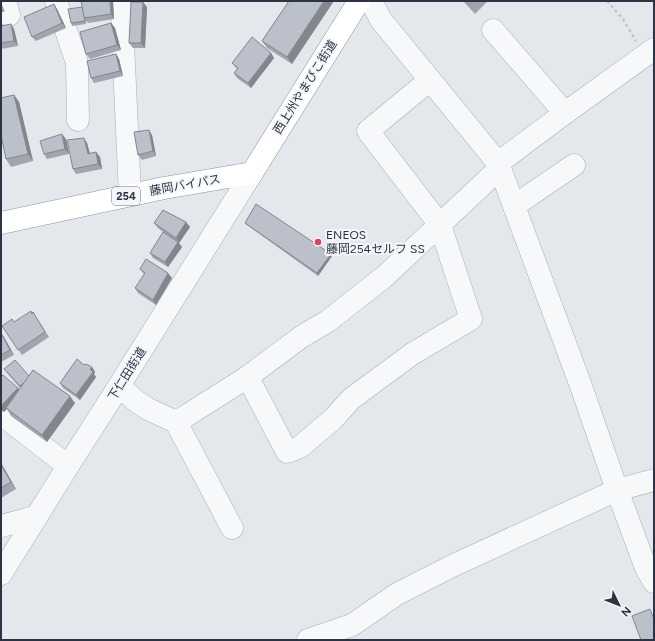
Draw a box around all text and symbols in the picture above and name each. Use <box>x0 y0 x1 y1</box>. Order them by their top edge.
street label: 西上州やまびこ街道 <box>270 37 340 137</box>
street label: 藤岡バイパス <box>148 172 222 198</box>
road number: 254 <box>112 187 140 205</box>
place label: ENEOS 藤岡254セルフ SS <box>326 228 425 256</box>
marker: ENEOS 藤岡254セルフ SS <box>313 237 323 247</box>
street label: 下仁田街道 <box>105 345 149 403</box>
north arrow <box>599 585 639 625</box>
text: N <box>618 604 634 619</box>

